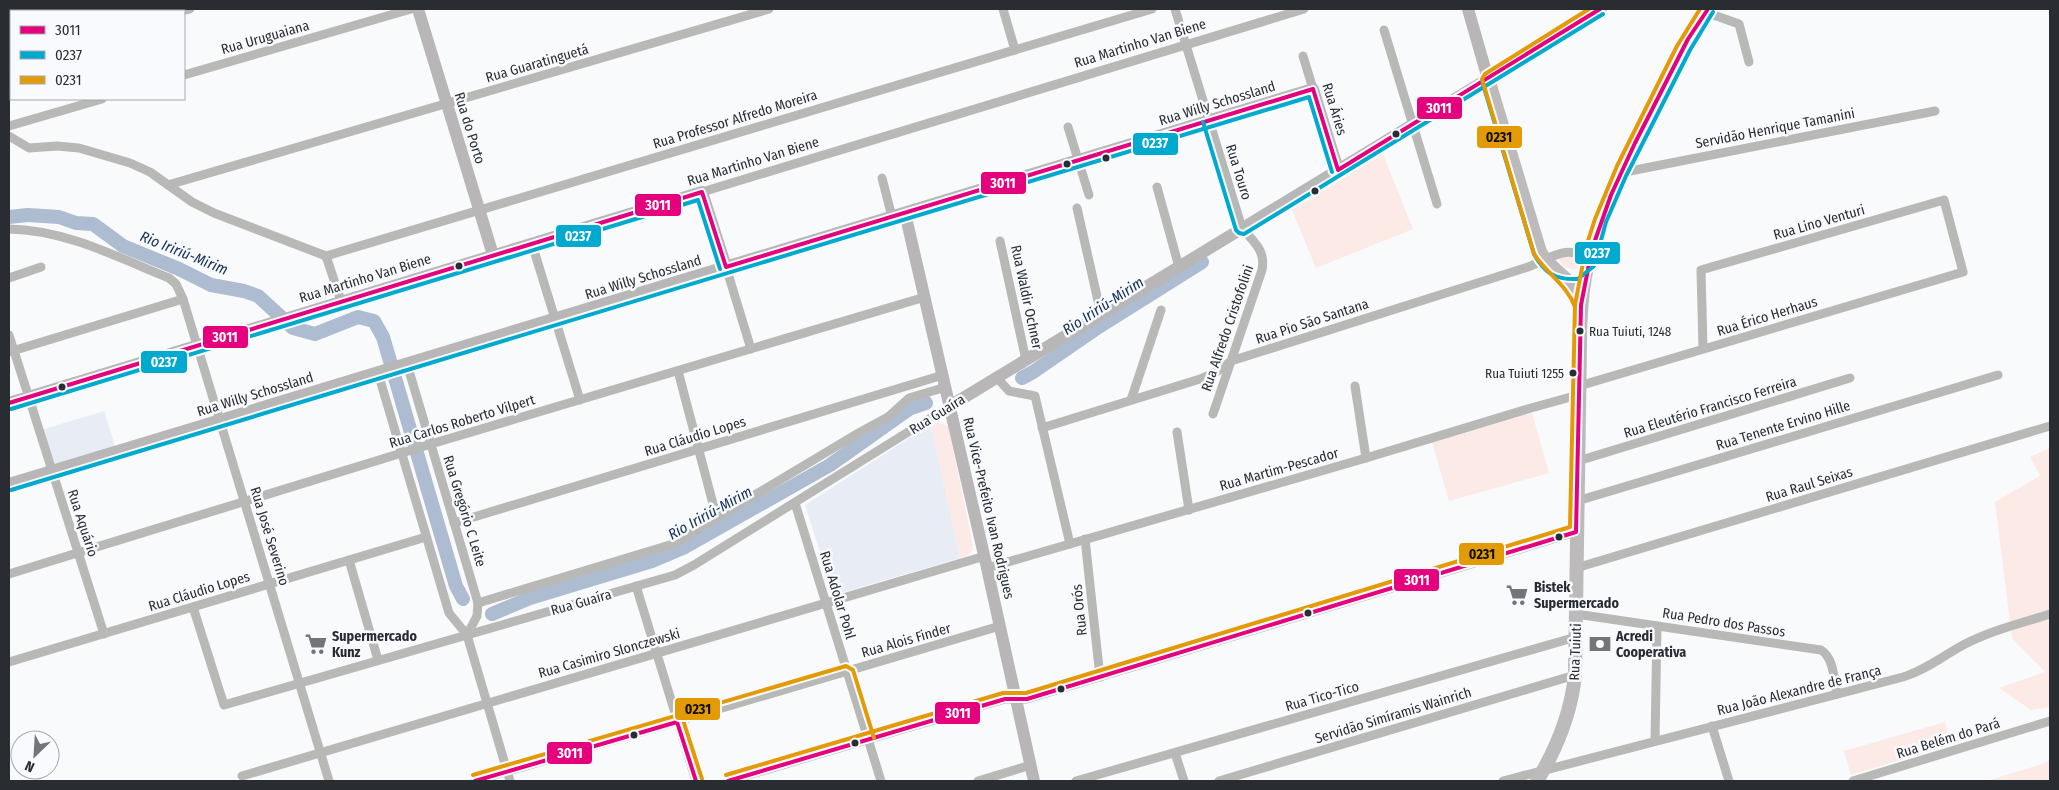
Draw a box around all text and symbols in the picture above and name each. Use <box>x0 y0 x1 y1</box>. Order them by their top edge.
legend <box>10 10 185 100</box>
street label: Rua Martinho Van Biene <box>1072 15 1208 72</box>
street label: Rua Uruguaiana <box>219 17 311 58</box>
text: 3011 <box>55 21 81 39</box>
street label: Rua Guaratinguetá <box>484 41 591 86</box>
text: 0237 <box>55 46 82 64</box>
text: 0231 <box>55 71 82 89</box>
street label: Rua Willy Schossland <box>1157 78 1277 129</box>
street label: Rua Áries <box>1319 81 1351 137</box>
street label: Rua Professor Alfredo Moreira <box>651 86 819 153</box>
street label: Rua do Porto <box>451 90 488 166</box>
line badge: 3011 <box>1416 96 1463 120</box>
text: 3011 <box>1425 100 1452 117</box>
street label: Servidão Henrique Tamanini <box>1694 105 1856 152</box>
line badge: 0231 <box>1476 125 1523 149</box>
unlabelled marker <box>1391 129 1401 139</box>
text: 0231 <box>1486 129 1512 146</box>
line badge: 0237 <box>1132 132 1179 156</box>
street label: Rua Martinho Van Biene <box>685 133 821 190</box>
text: 0237 <box>1142 135 1168 152</box>
street label: Rua Touro <box>1222 142 1255 202</box>
unlabelled marker <box>1101 153 1111 163</box>
unlabelled marker <box>1062 159 1072 169</box>
line badge: 3011 <box>980 171 1027 195</box>
text: 3011 <box>989 175 1016 192</box>
unlabelled marker <box>1310 186 1320 196</box>
line badge: 3011 <box>634 193 682 217</box>
text: 3011 <box>644 197 671 214</box>
street label: Rua Lino Venturi <box>1771 201 1867 244</box>
line badge: 0237 <box>555 224 602 248</box>
water label: Rio Iririú-Mirim <box>137 227 231 279</box>
text: 0237 <box>565 228 591 245</box>
line badge: 0237 <box>1574 241 1621 265</box>
street label: Rua Waldir Ochner <box>1007 243 1046 351</box>
text: 0237 <box>1584 245 1610 262</box>
street label: Rua Martinho Van Biene <box>297 250 433 307</box>
street label: Rua Willy Schossland <box>583 252 703 303</box>
unlabelled marker <box>454 261 464 271</box>
street label: Rua Alfredo Cristofolini <box>1198 263 1257 394</box>
water label: Rio Iririú-Mirim <box>1059 273 1147 339</box>
street label: Rua Érico Herhaus <box>1715 292 1819 340</box>
street label: Rua Pio São Santana <box>1253 295 1371 348</box>
place label: Rua Tuiuti, 1248 <box>1589 324 1671 339</box>
line badge: 3011 <box>202 325 249 349</box>
marker: Rua Tuiuti, 1248 <box>1575 326 1585 336</box>
text: 3011 <box>211 329 238 346</box>
line badge: 0237 <box>140 350 188 374</box>
text: 0237 <box>151 354 177 371</box>
place label: Rua Tuiuti 1255 <box>1485 366 1564 381</box>
marker: Rua Tuiuti 1255 <box>1568 368 1578 378</box>
street label: Rua Willy Schossland <box>195 369 315 420</box>
street label: Rua Eleutério Francisco Ferreira <box>1622 373 1799 442</box>
unlabelled marker <box>57 382 67 392</box>
street label: Rua Carlos Roberto Vilpert <box>387 391 537 452</box>
street label: Rua Guaíra <box>906 391 968 438</box>
street label: Rua Tenente Ervino Hille <box>1714 397 1852 454</box>
street label: Rua Cláudio Lopes <box>642 413 748 460</box>
street label: Rua Vice-Prefeito Ivan Rodrigues <box>959 415 1018 601</box>
street label: Rua Martim-Pescador <box>1218 444 1341 495</box>
street label: Rua Gregório C Leite <box>440 454 490 569</box>
street label: Rua Raul Seixas <box>1764 463 1855 506</box>
water label: Rio Iririú-Mirim <box>665 483 755 543</box>
street label: Rua José Severino <box>246 485 293 588</box>
street label: Rua Aquário <box>64 487 101 559</box>
unlabelled marker <box>1554 532 1564 542</box>
line badge: 0231 <box>1458 542 1505 566</box>
text: 0231 <box>1469 546 1495 563</box>
street label: Rua Adolar Pohl <box>816 549 859 642</box>
street label: Rua Cláudio Lopes <box>146 568 252 615</box>
line badge: 3011 <box>1393 568 1440 592</box>
text: 3011 <box>1403 572 1430 589</box>
place label: Bistek Supermercado <box>1534 579 1619 612</box>
supermarket icon: Bistek Supermercado <box>1504 582 1530 608</box>
street label: Rua Orós <box>1068 583 1091 637</box>
street label: Rua Guaíra <box>549 586 613 619</box>
street label: Rua Pedro dos Passos <box>1661 604 1787 641</box>
unlabelled marker <box>1303 608 1313 618</box>
street label: Rua Alois Finder <box>860 620 953 661</box>
street label: Rua Tuiuti <box>1566 623 1585 681</box>
street label: Rua Casimiro Slonczewski <box>536 625 682 682</box>
place label: Supermercado Kunz <box>332 628 417 661</box>
place label: Acredi Cooperativa <box>1615 628 1686 661</box>
supermarket icon: Supermercado Kunz <box>303 631 329 657</box>
bank icon: Acredi Cooperativa <box>1587 631 1613 657</box>
street label: Rua João Alexandre de França <box>1715 662 1883 719</box>
street label: Rua Tico-Tico <box>1283 678 1361 715</box>
unlabelled marker <box>1056 684 1066 694</box>
street label: Servidão Simíramis Wainrich <box>1313 684 1473 747</box>
line badge: 0231 <box>674 697 721 721</box>
text: 0231 <box>685 701 711 718</box>
line badge: 3011 <box>934 701 981 725</box>
text: 3011 <box>944 705 971 722</box>
street label: Rua Belém do Pará <box>1894 715 2002 762</box>
north arrow <box>10 730 60 780</box>
unlabelled marker <box>629 730 639 740</box>
unlabelled marker <box>850 738 860 748</box>
line badge: 3011 <box>546 741 593 765</box>
text: 3011 <box>556 745 583 762</box>
text: N <box>22 757 37 776</box>

